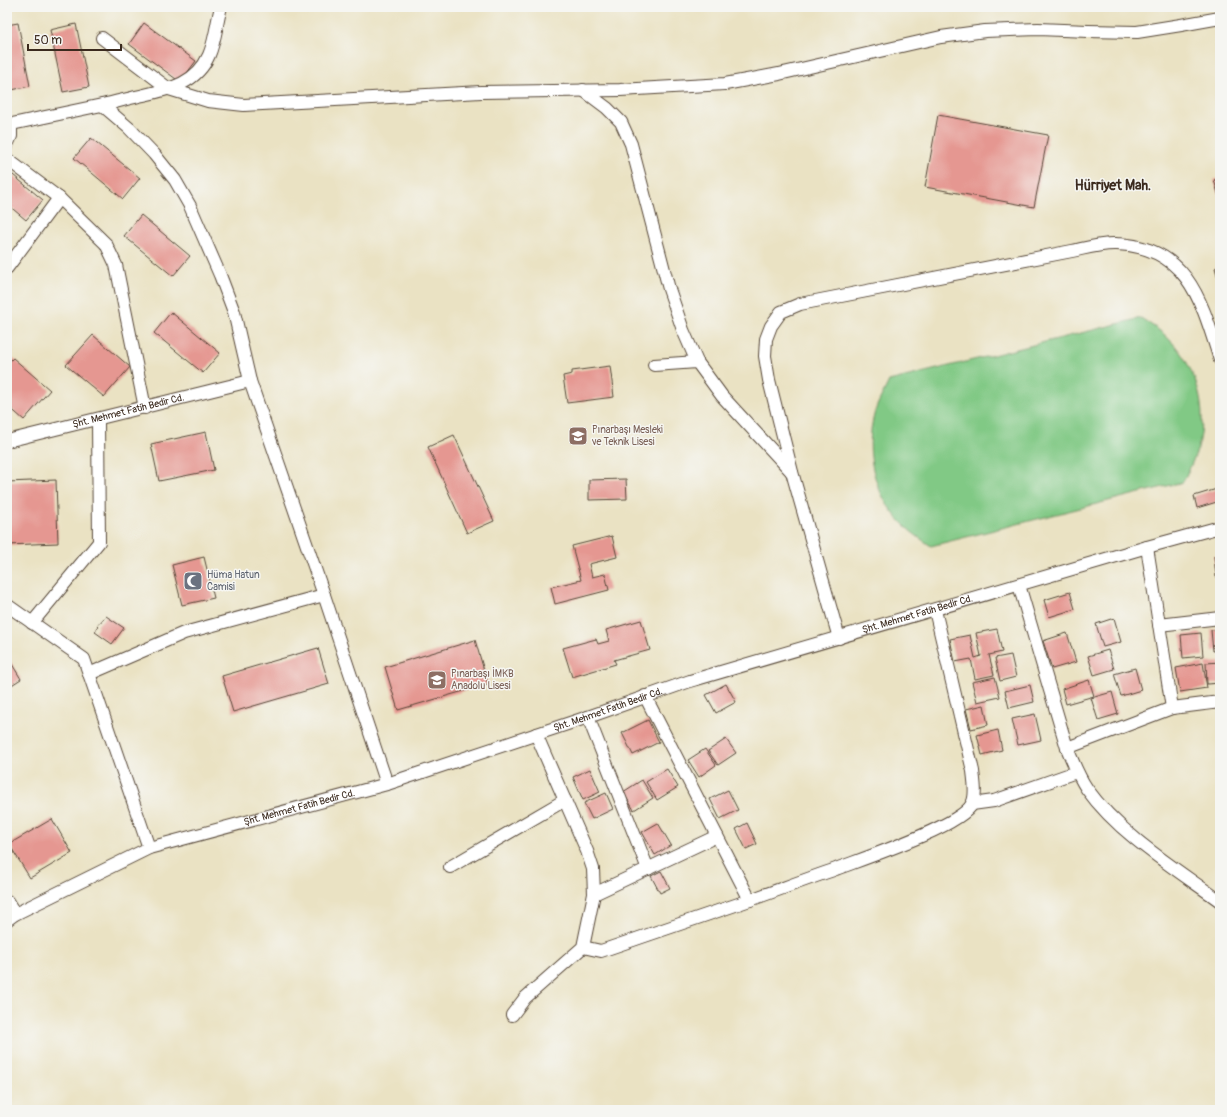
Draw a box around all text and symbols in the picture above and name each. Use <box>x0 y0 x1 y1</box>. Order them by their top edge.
scale bar <box>28 26 121 52</box>
text: 50 m <box>34 33 62 48</box>
district label: Hürriyet Mah. <box>1075 177 1151 194</box>
street label: Şht. Mehmet Fatih Bedir Cd. <box>71 391 185 431</box>
place label: Pınarbaşı Mesleki ve Teknik Lisesi <box>591 424 663 448</box>
school or university icon: Pınarbaşı Mesleki ve Teknik Lisesi <box>567 425 589 447</box>
place label: Hüma Hatun Camisi <box>207 569 260 593</box>
mosque icon: Hüma Hatun Camisi <box>182 570 204 592</box>
street label: Şht. Mehmet Fatih Bedir Cd. <box>861 592 974 636</box>
place label: Pınarbaşı İMKB Anadolu Lisesi <box>451 667 514 692</box>
school or university icon: Pınarbaşı İMKB Anadolu Lisesi <box>426 669 448 691</box>
street label: Şht. Mehmet Fatih Bedir Cd. <box>552 685 664 734</box>
street label: Şht. Mehmet Fatih Bedir Cd. <box>242 787 356 828</box>

